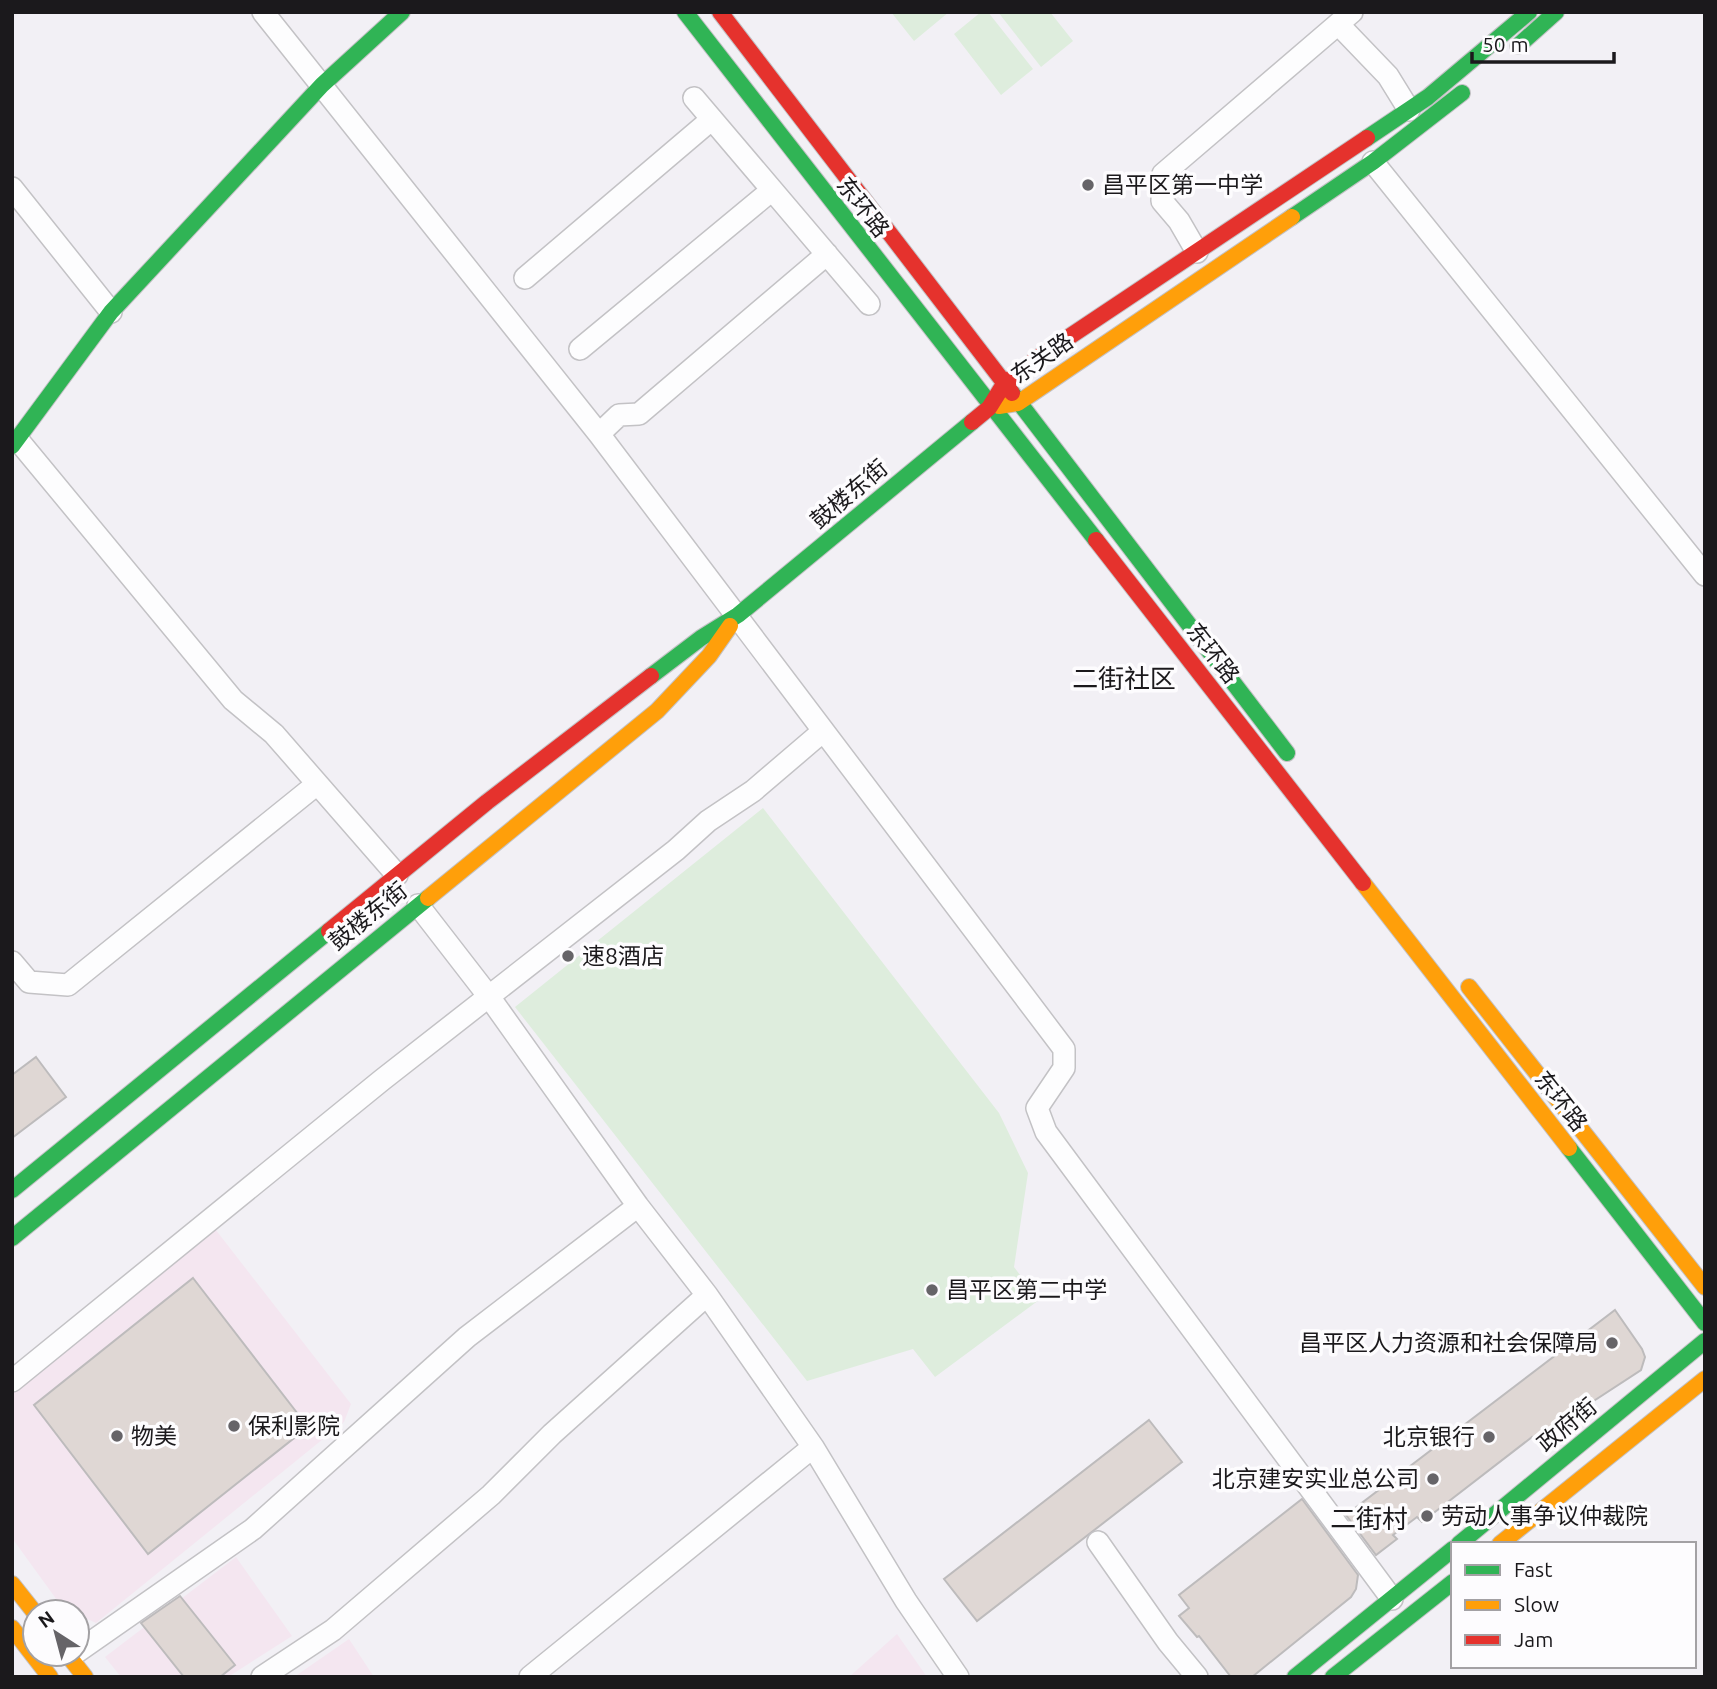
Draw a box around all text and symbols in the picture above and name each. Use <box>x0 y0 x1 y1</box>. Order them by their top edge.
scale bar <box>1472 21 1614 65</box>
text: 50 m <box>1482 32 1529 56</box>
street label: 东环路 <box>832 172 894 242</box>
place label: 昌平区第一中学 <box>1102 172 1263 197</box>
marker: 昌平区第一中学 <box>1080 177 1096 193</box>
street label: 东关路 <box>1006 328 1077 388</box>
street label: 鼓楼东街 <box>805 454 892 533</box>
street label: 东环路 <box>1182 618 1244 688</box>
district label: 二街社区 <box>1072 664 1176 693</box>
street label: 鼓楼东街 <box>324 877 411 954</box>
place label: 速8酒店 <box>582 943 664 968</box>
marker: 速8酒店 <box>560 948 576 964</box>
street label: 东环路 <box>1530 1066 1592 1136</box>
place label: 昌平区第二中学 <box>946 1277 1107 1302</box>
marker: 昌平区第二中学 <box>924 1282 940 1298</box>
place label: 昌平区人力资源和社会保障局 <box>1299 1330 1598 1355</box>
marker: 昌平区人力资源和社会保障局 <box>1604 1335 1620 1351</box>
street label: 政府街 <box>1532 1393 1601 1456</box>
place label: 保利影院 <box>248 1413 340 1438</box>
marker: 保利影院 <box>226 1418 242 1434</box>
place label: 物美 <box>131 1423 177 1448</box>
place label: 北京银行 <box>1383 1424 1475 1449</box>
marker: 物美 <box>109 1428 125 1444</box>
marker: 北京银行 <box>1481 1429 1497 1445</box>
place label: 北京建安实业总公司 <box>1212 1466 1419 1491</box>
marker: 北京建安实业总公司 <box>1425 1471 1441 1487</box>
place label: 劳动人事争议仲裁院 <box>1441 1503 1648 1528</box>
district label: 二街村 <box>1330 1504 1408 1533</box>
marker: 劳动人事争议仲裁院 <box>1419 1508 1435 1524</box>
legend <box>1451 1542 1696 1668</box>
text: Fast <box>1514 1557 1552 1581</box>
text: Slow <box>1514 1592 1559 1616</box>
north arrow <box>21 1598 91 1668</box>
text: N <box>34 1606 58 1632</box>
text: Jam <box>1514 1627 1553 1651</box>

